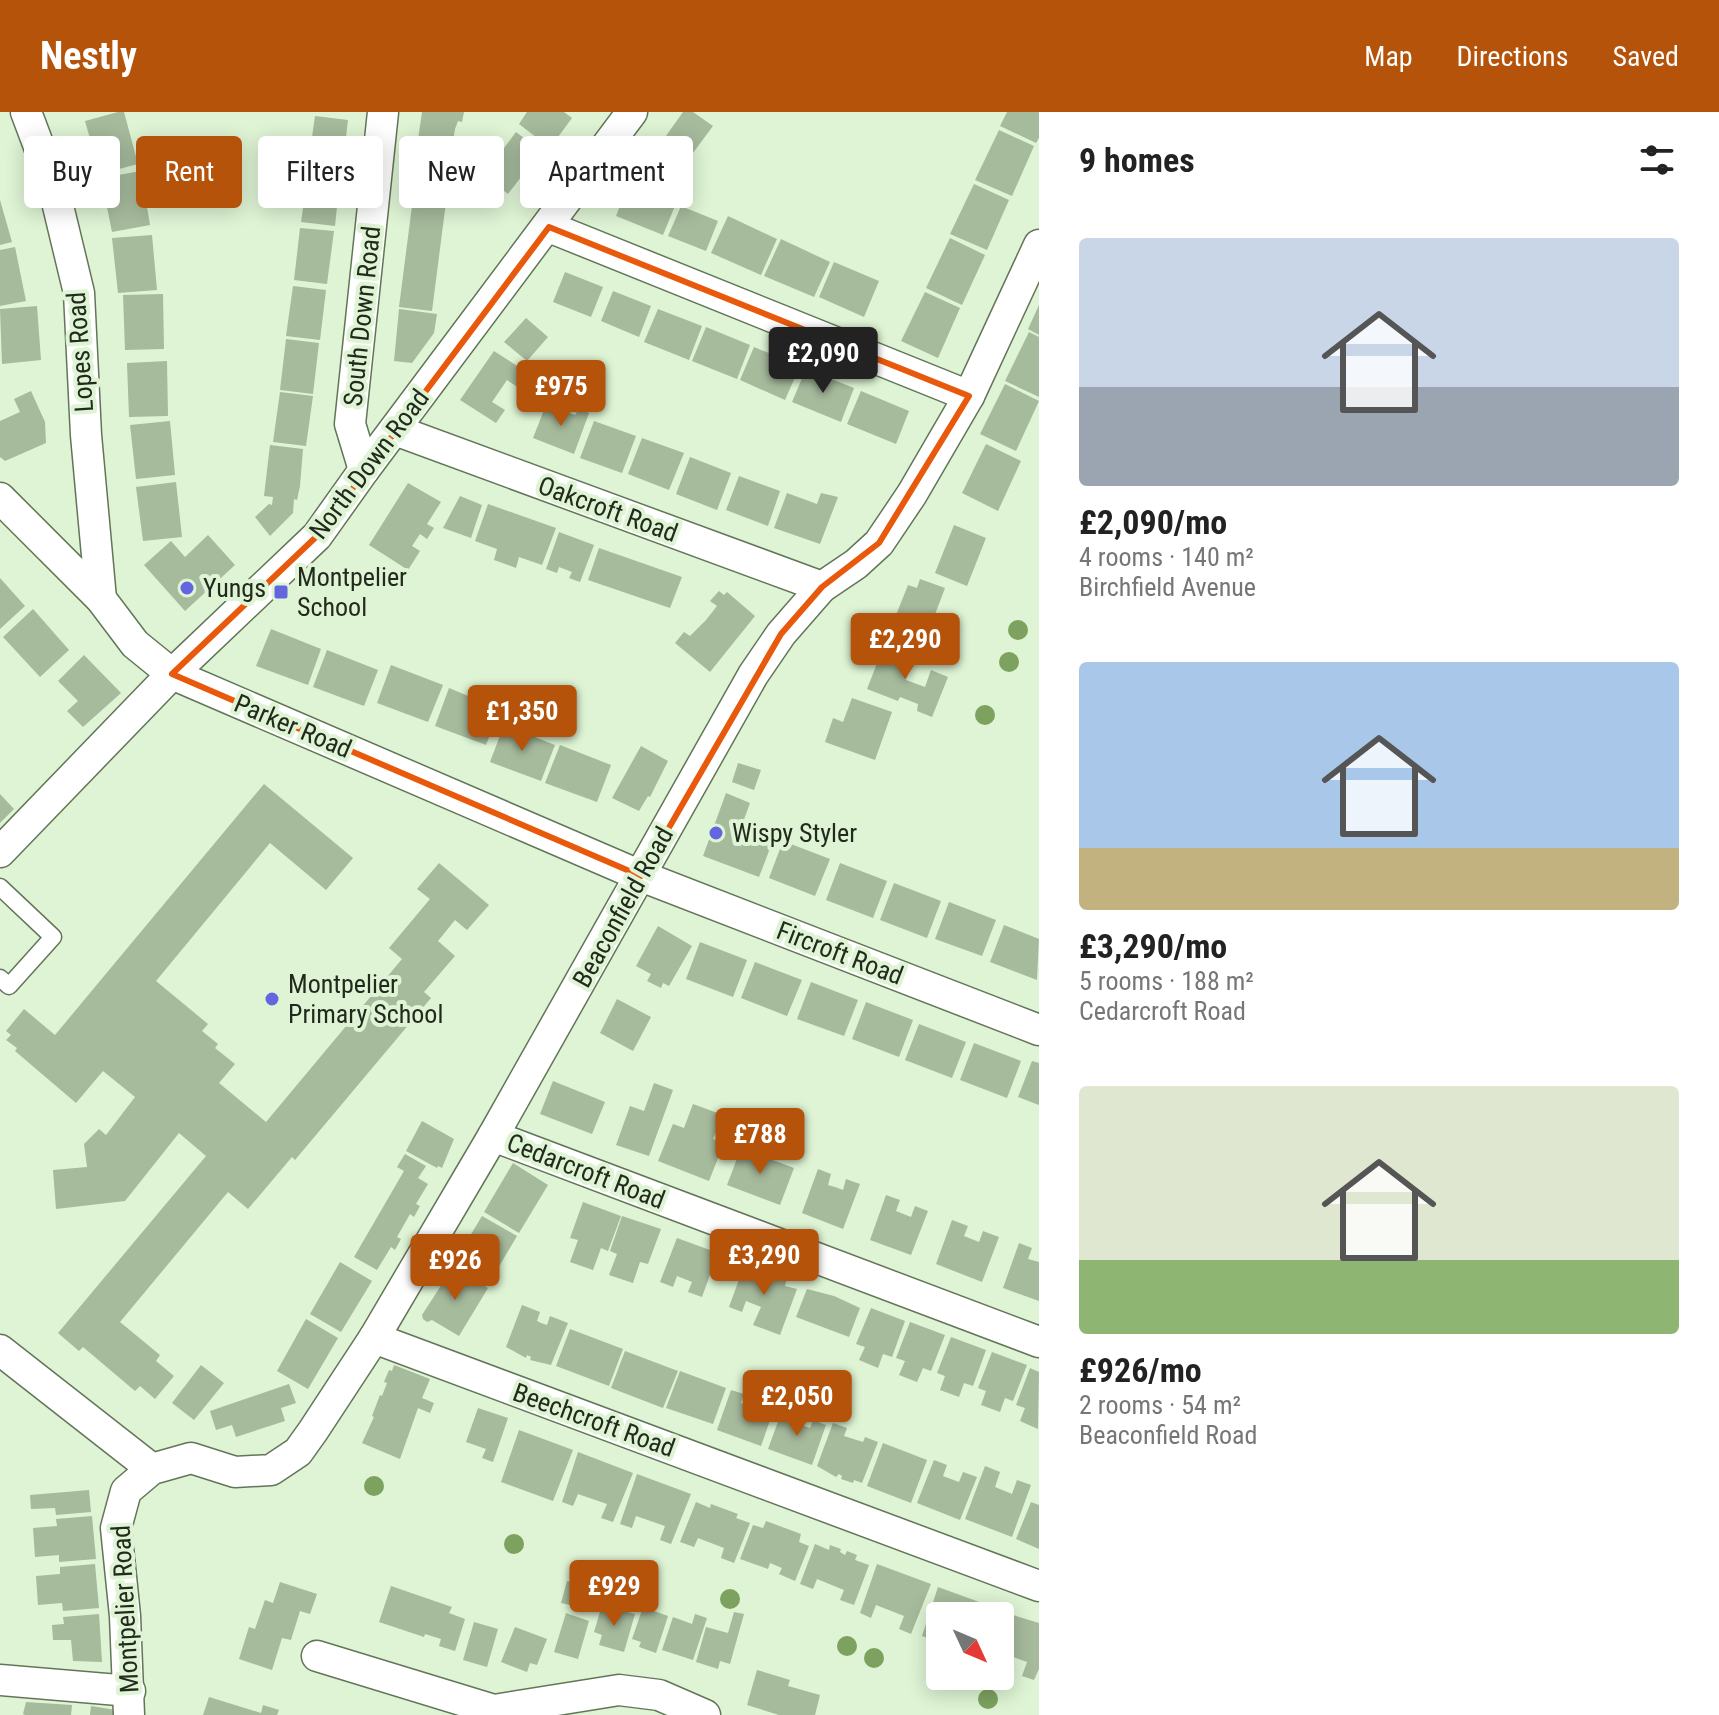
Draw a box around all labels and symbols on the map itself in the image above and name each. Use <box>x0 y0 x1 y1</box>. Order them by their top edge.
street label: South Down Road <box>338 224 386 408</box>
street label: Lopes Road <box>61 291 99 413</box>
pin: £2,090 <box>758 327 888 395</box>
pin: £975 <box>514 360 608 428</box>
street label: North Down Road <box>303 383 435 545</box>
street label: Oakcroft Road <box>534 470 682 548</box>
place label: Montpelier School <box>297 562 407 622</box>
place label: Yungs <box>203 573 266 603</box>
marker: Yungs <box>178 579 196 597</box>
marker: Montpelier School <box>272 583 290 601</box>
pin: £2,290 <box>840 613 970 681</box>
pin: £1,350 <box>457 685 587 753</box>
street label: Parker Road <box>230 688 356 764</box>
place label: Wispy Styler <box>732 818 857 848</box>
street label: Beaconfield Road <box>567 822 679 992</box>
marker: Wispy Styler <box>707 824 725 842</box>
street label: Fircroft Road <box>773 915 907 991</box>
place label: Montpelier Primary School <box>288 969 443 1029</box>
marker: Montpelier Primary School <box>263 990 281 1008</box>
pin: £788 <box>713 1108 807 1176</box>
street label: Cedarcroft Road <box>503 1127 669 1215</box>
pin: £3,290 <box>699 1229 829 1297</box>
pin: £926 <box>408 1234 502 1302</box>
pin: £2,050 <box>732 1370 862 1438</box>
street label: Beechcroft Road <box>509 1377 679 1463</box>
street label: Montpelier Road <box>106 1524 144 1694</box>
pin: £929 <box>567 1560 661 1628</box>
north arrow <box>926 1602 1014 1690</box>

